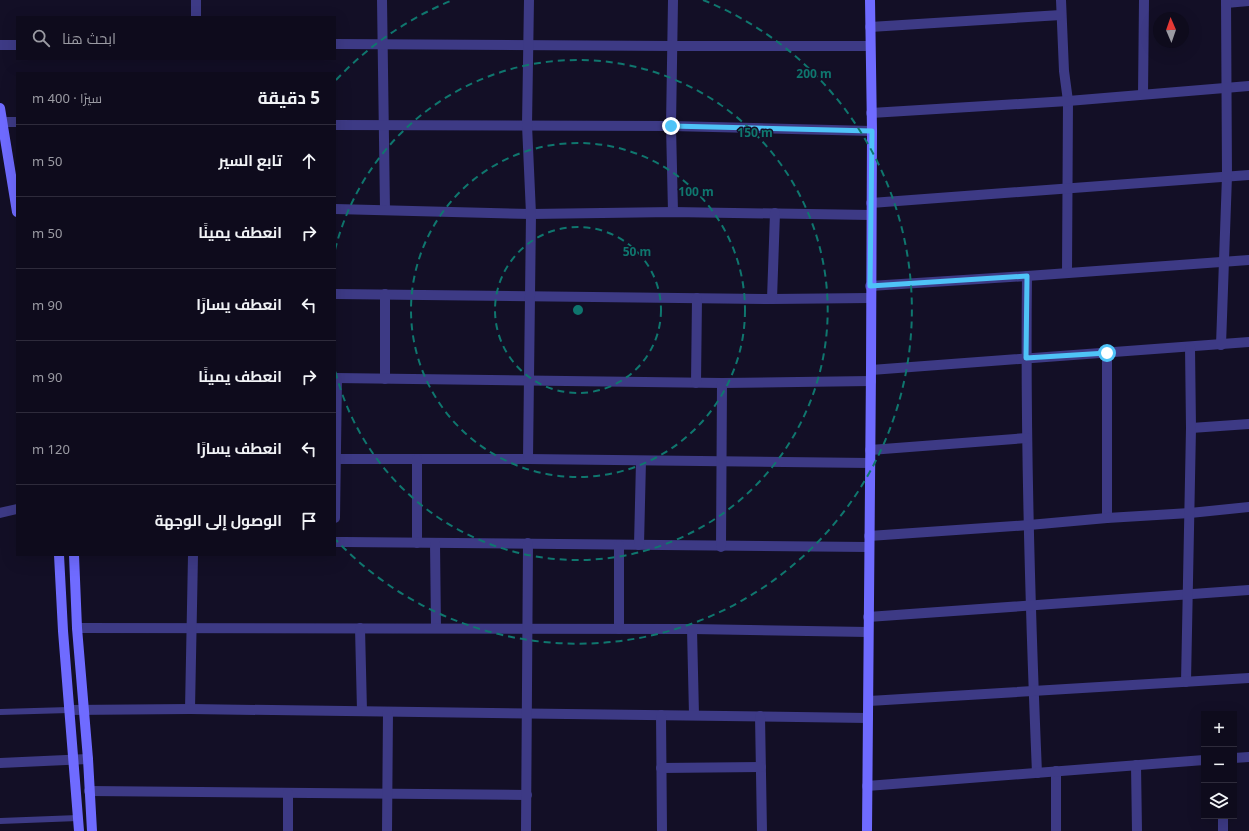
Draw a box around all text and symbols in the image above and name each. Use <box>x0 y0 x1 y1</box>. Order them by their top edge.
north arrow <box>1153 12 1189 48</box>
search box <box>16 16 336 60</box>
icon: search <box>30 27 52 49</box>
text: ابحث هنا <box>62 28 116 48</box>
text: 200 m <box>796 65 832 82</box>
text: 5 دقيقة <box>258 86 320 109</box>
text: سيرًا · 400 m <box>32 89 102 107</box>
route end <box>662 117 680 135</box>
text: 150 m <box>737 124 773 141</box>
text: تابع السير <box>218 150 282 170</box>
icon: ahead <box>298 150 320 172</box>
text: 50 m <box>32 152 62 170</box>
text: 100 m <box>678 183 714 200</box>
text: انعطف يمينًا <box>198 222 282 242</box>
icon: right <box>298 222 320 244</box>
text: 50 m <box>32 224 62 242</box>
text: 50 m <box>623 243 651 260</box>
text: انعطف يسارًا <box>196 294 282 314</box>
icon: left <box>298 294 320 316</box>
text: 90 m <box>32 296 62 314</box>
centre of rings <box>571 303 585 317</box>
route start <box>1098 344 1116 362</box>
text: انعطف يمينًا <box>198 366 282 386</box>
icon: right <box>298 366 320 388</box>
text: 90 m <box>32 368 62 386</box>
text: انعطف يسارًا <box>196 438 282 458</box>
icon: left <box>298 438 320 460</box>
text: 120 m <box>32 440 70 458</box>
text: الوصول إلى الوجهة <box>155 510 282 530</box>
icon: arrive <box>298 510 320 532</box>
map controls <box>1201 711 1237 819</box>
button: + <box>1201 711 1237 747</box>
button: − <box>1201 747 1237 783</box>
button: layers <box>1201 783 1237 819</box>

